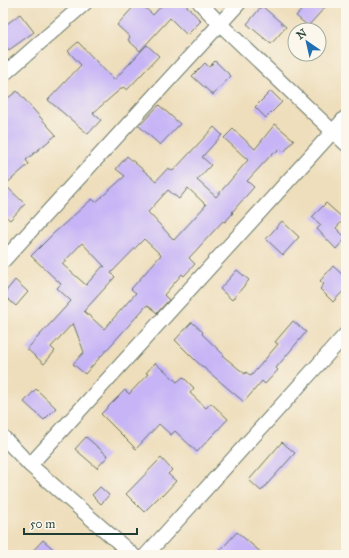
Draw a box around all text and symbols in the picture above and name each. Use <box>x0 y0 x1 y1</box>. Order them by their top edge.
north arrow <box>287 22 327 62</box>
text: N <box>294 26 310 42</box>
scale bar <box>24 510 137 536</box>
text: 50 m <box>30 517 55 531</box>

